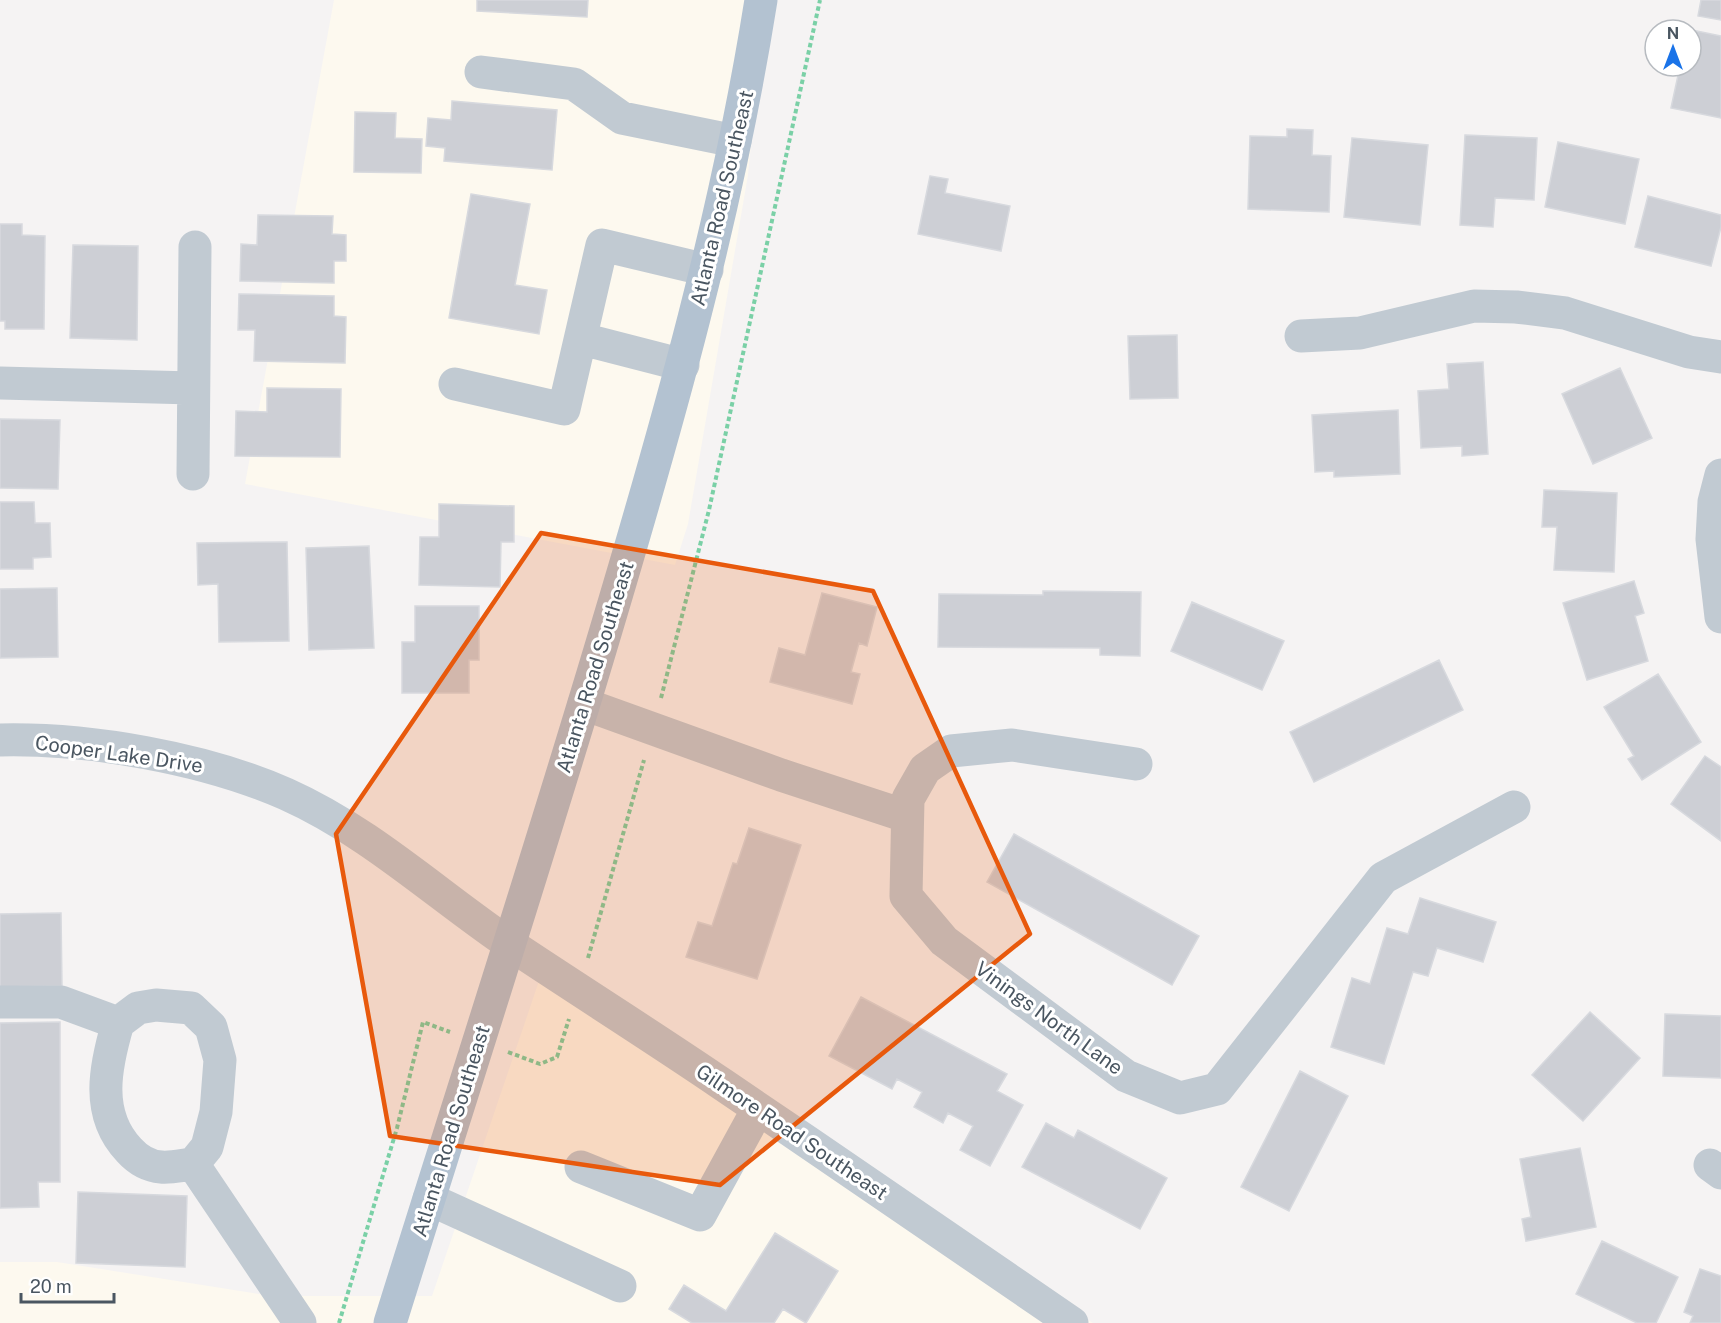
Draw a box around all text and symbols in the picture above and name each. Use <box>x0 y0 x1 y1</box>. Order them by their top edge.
north arrow <box>1643 18 1703 78</box>
text: N <box>1667 24 1679 43</box>
street label: Atlanta Road Southeast <box>686 88 758 308</box>
street label: Atlanta Road Southeast <box>551 558 639 776</box>
street label: Cooper Lake Drive <box>34 730 204 778</box>
street label: Vinings North Lane <box>970 956 1128 1080</box>
street label: Atlanta Road Southeast <box>407 1022 495 1240</box>
street label: Gilmore Road Southeast <box>692 1059 892 1205</box>
scale bar <box>21 1266 114 1304</box>
text: 20 m <box>30 1276 72 1297</box>

